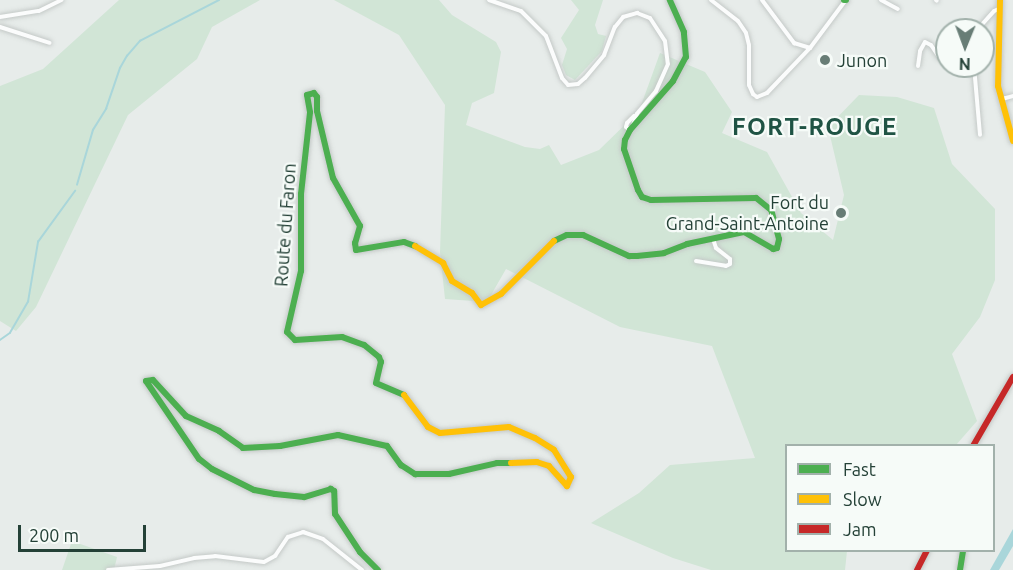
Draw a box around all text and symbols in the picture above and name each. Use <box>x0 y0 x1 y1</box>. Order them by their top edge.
north arrow <box>935 18 995 78</box>
place label: Junon <box>837 49 887 71</box>
marker: Junon <box>818 53 832 67</box>
text: N <box>959 55 971 73</box>
district label: FORT-ROUGE <box>732 113 898 141</box>
street label: Route du Faron <box>270 163 300 287</box>
place label: Fort du Grand-Saint-Antoine <box>666 192 829 234</box>
marker: Fort du Grand-Saint-Antoine <box>834 206 848 220</box>
legend <box>785 444 995 552</box>
text: Fast <box>843 459 876 479</box>
text: Slow <box>843 489 882 509</box>
scale bar <box>21 513 148 551</box>
text: Jam <box>843 519 877 539</box>
text: 200 m <box>29 525 79 545</box>

